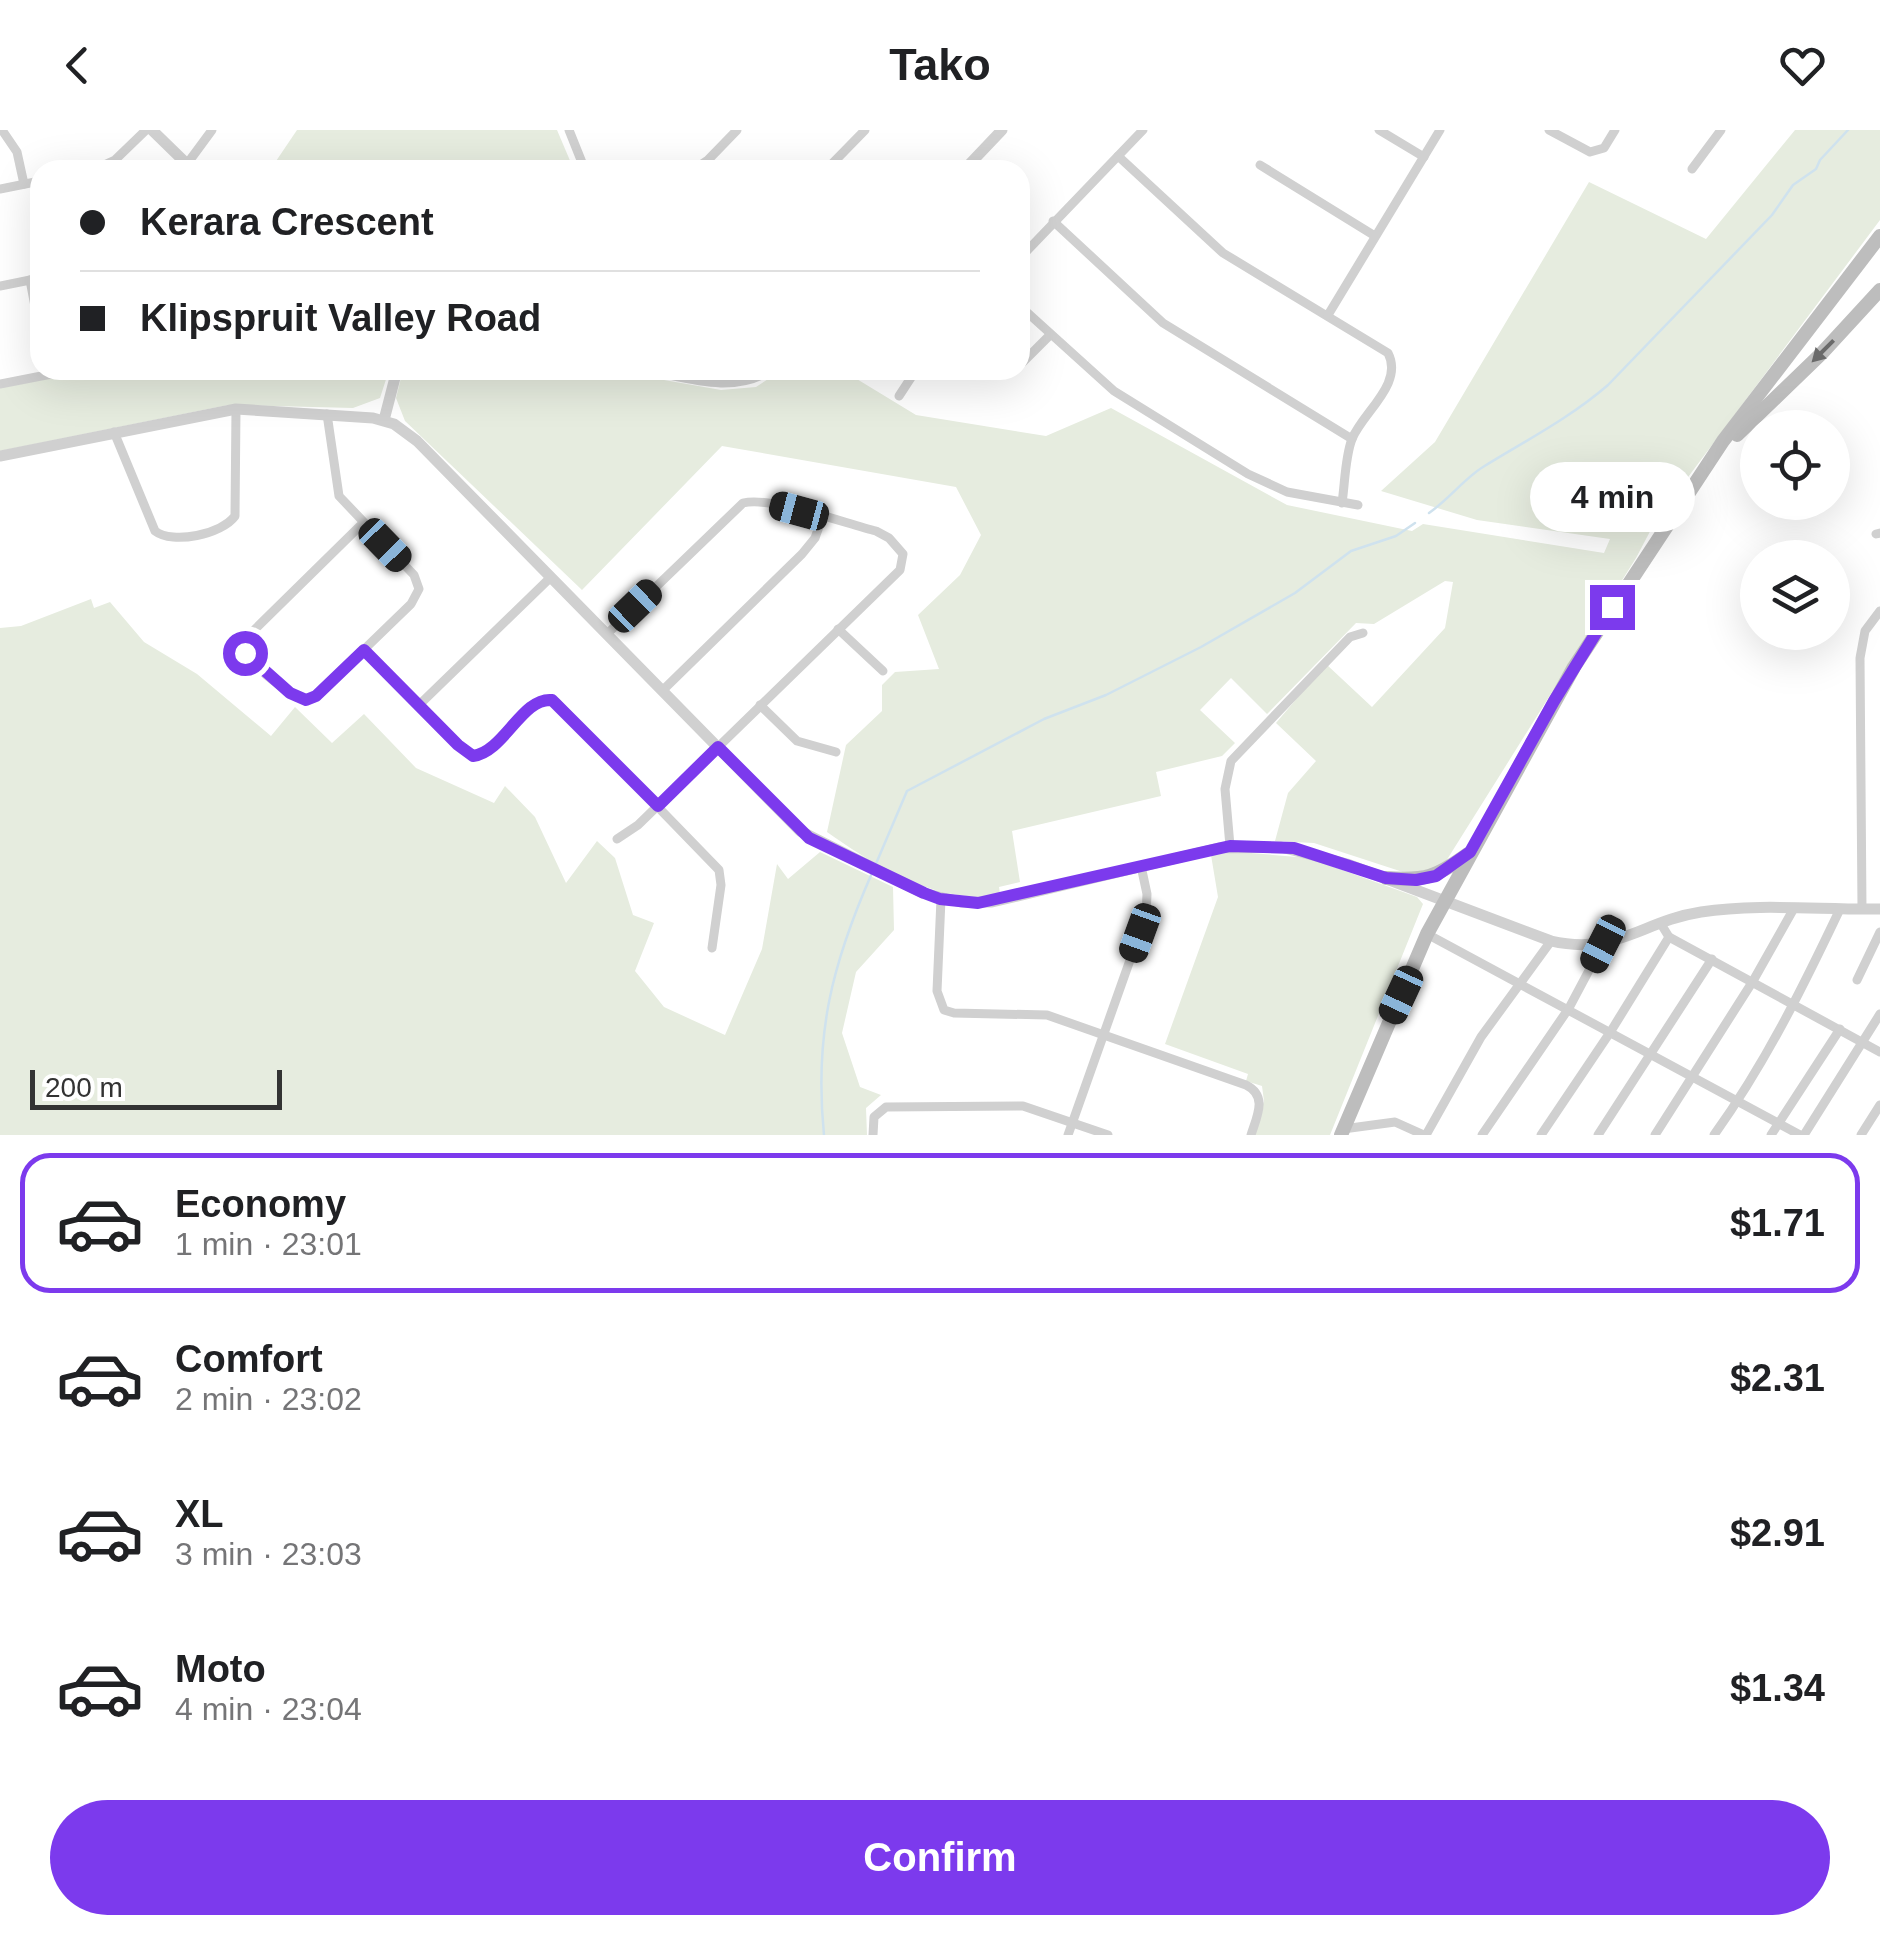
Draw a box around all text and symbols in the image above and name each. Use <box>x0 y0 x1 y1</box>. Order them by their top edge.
icon: back <box>50 38 105 93</box>
icon: heart <box>1775 38 1830 93</box>
text: Tako <box>889 39 991 90</box>
text: Kerara Crescent <box>140 201 434 243</box>
text: Klipspruit Valley Road <box>140 297 541 339</box>
one-way arrow <box>1812 339 1836 363</box>
map controls <box>1740 410 1850 650</box>
button: locate <box>1740 410 1850 520</box>
callout: 4 min <box>1530 462 1694 532</box>
text: 4 min <box>1571 479 1654 515</box>
car <box>766 489 832 533</box>
car <box>353 513 417 577</box>
button: layers <box>1740 540 1850 650</box>
car <box>603 574 667 638</box>
route end <box>1590 585 1635 630</box>
route start <box>223 631 268 676</box>
car <box>1116 900 1164 966</box>
car <box>1576 910 1630 978</box>
car <box>1375 961 1427 1029</box>
scale bar <box>30 1065 282 1110</box>
text: 200 m <box>45 1072 123 1103</box>
icon: car <box>55 1178 145 1268</box>
text: Economy <box>175 1183 346 1225</box>
text: $1.71 <box>1730 1202 1825 1244</box>
text: 1 min · 23:01 <box>175 1226 362 1262</box>
icon: car <box>55 1333 145 1423</box>
text: Comfort <box>175 1338 323 1380</box>
text: $2.31 <box>1730 1357 1825 1399</box>
text: 2 min · 23:02 <box>175 1381 362 1417</box>
icon: car <box>55 1488 145 1578</box>
text: XL <box>175 1493 224 1535</box>
text: $2.91 <box>1730 1512 1825 1554</box>
text: 3 min · 23:03 <box>175 1536 362 1572</box>
icon: car <box>55 1643 145 1733</box>
text: Moto <box>175 1648 266 1690</box>
text: $1.34 <box>1730 1667 1825 1709</box>
text: 4 min · 23:04 <box>175 1691 362 1727</box>
button: Confirm <box>50 1800 1830 1915</box>

